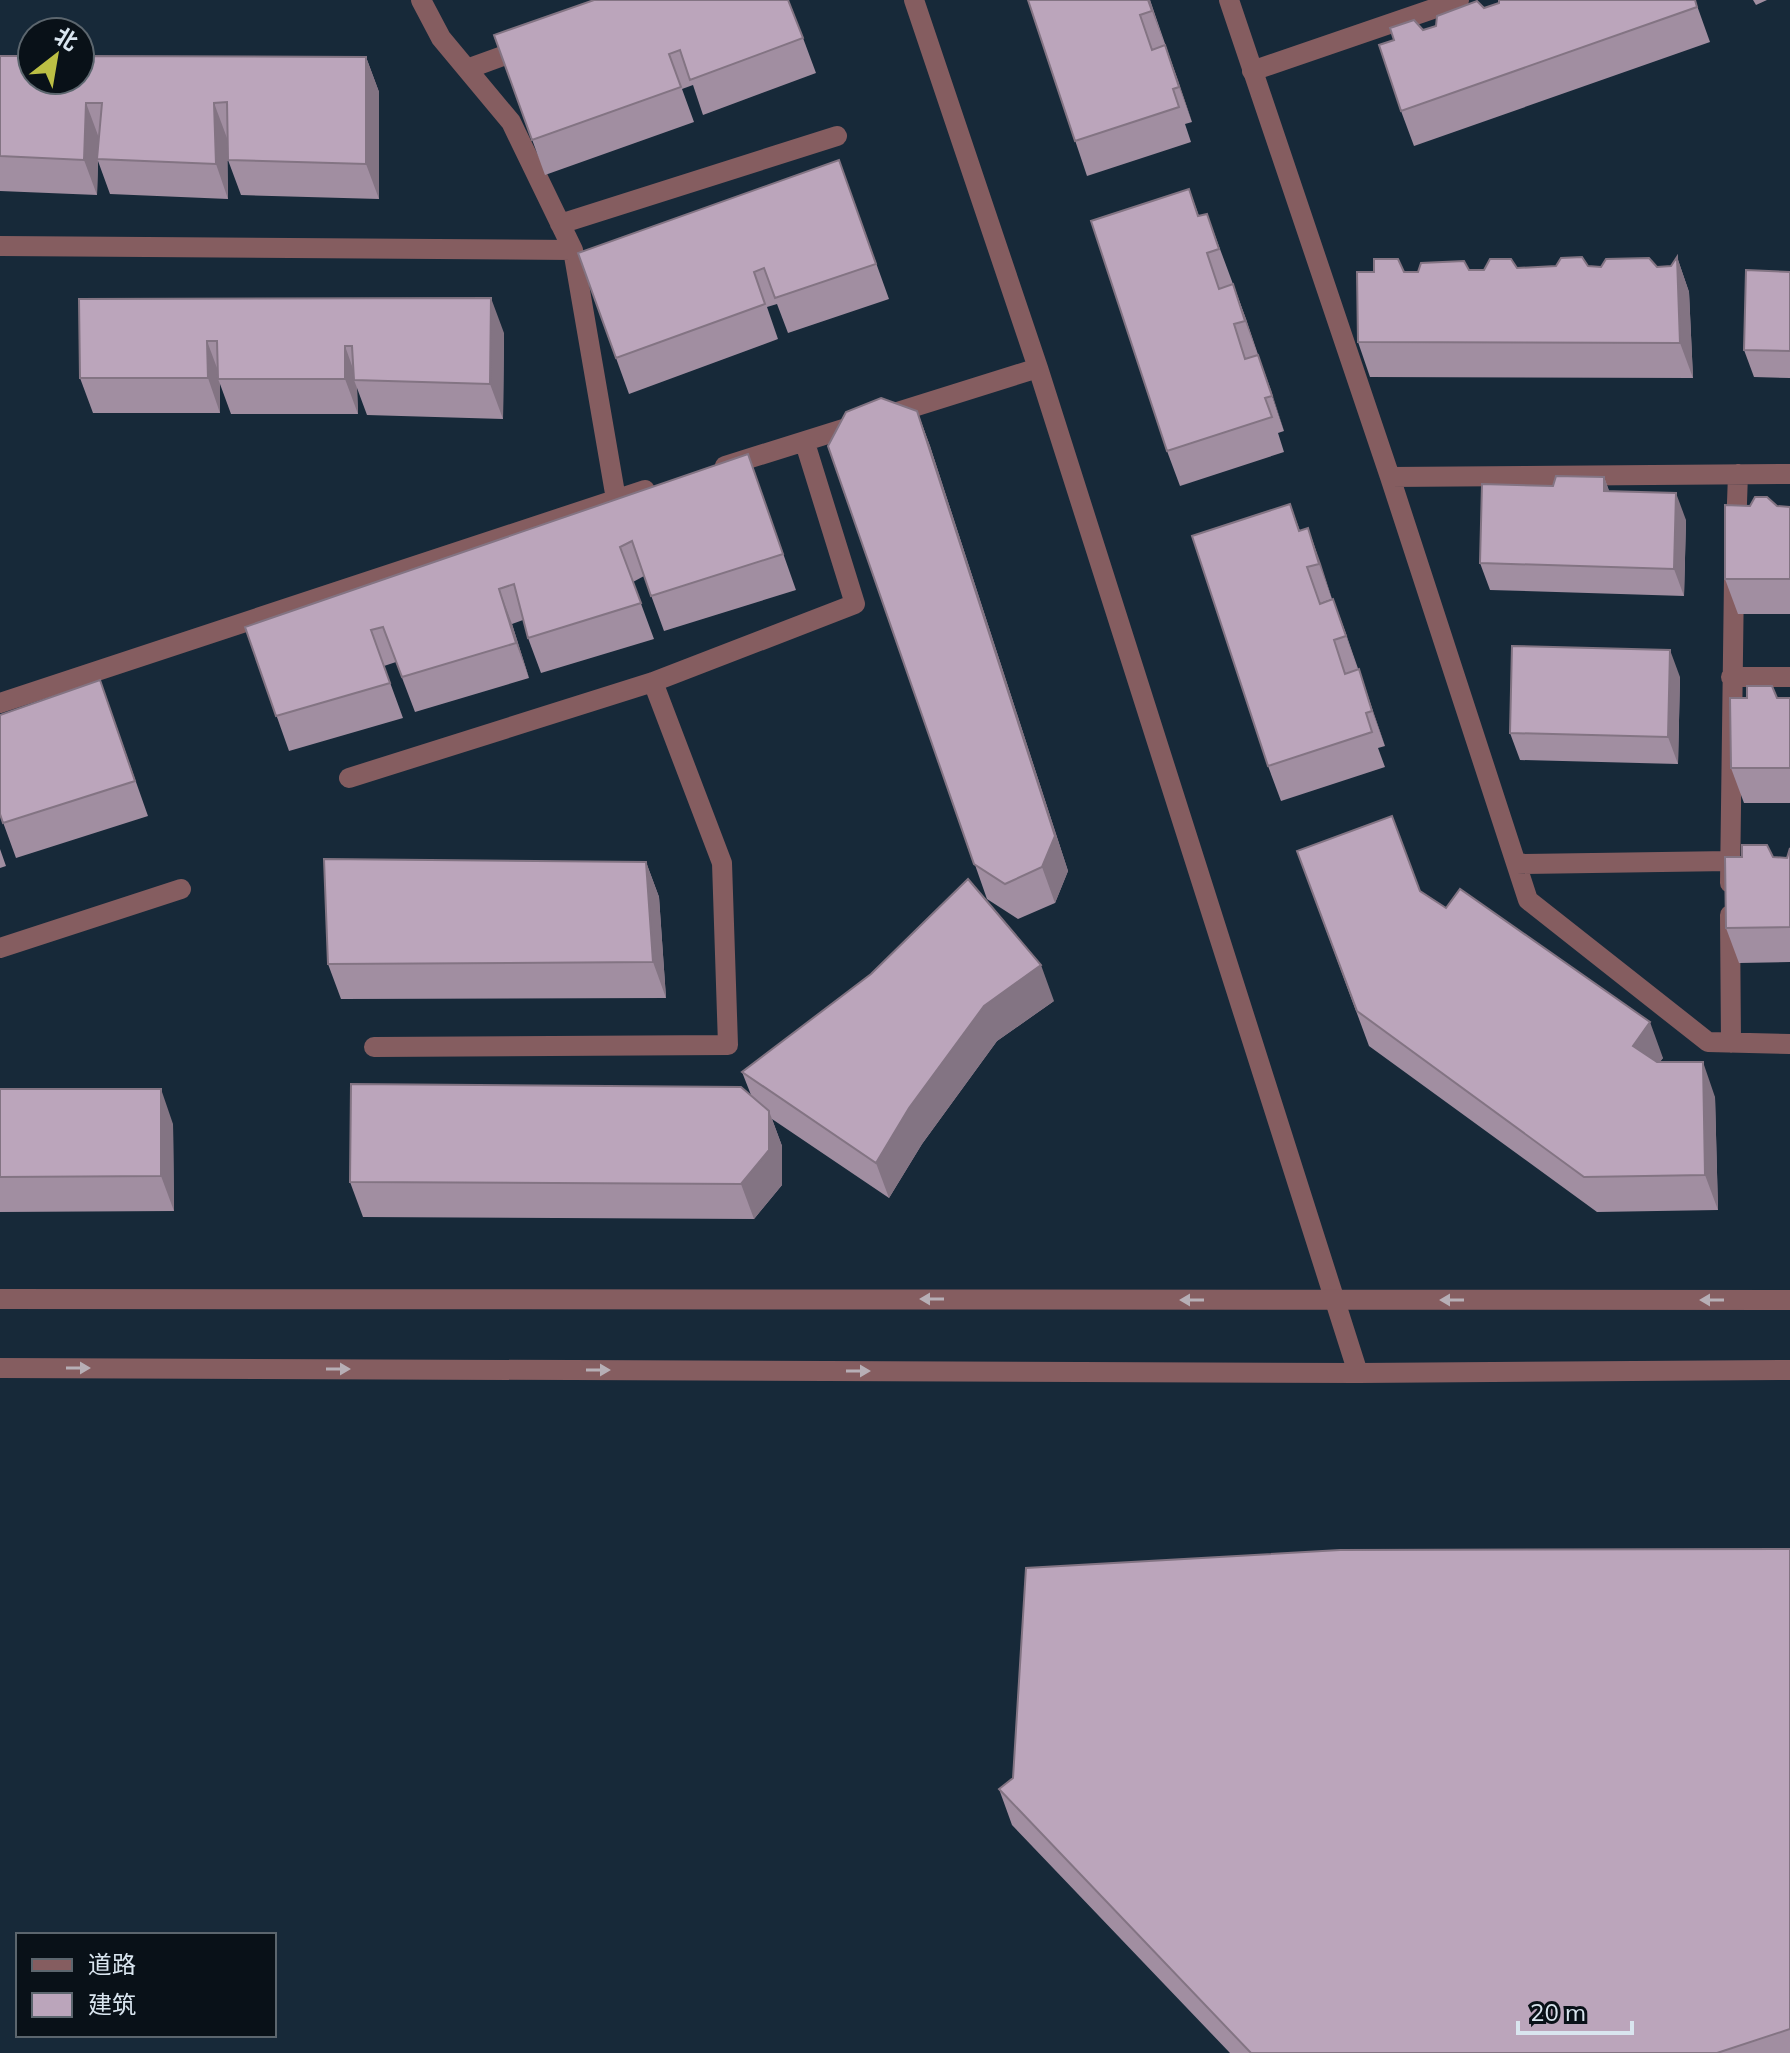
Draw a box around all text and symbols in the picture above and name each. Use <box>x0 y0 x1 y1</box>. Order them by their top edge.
north arrow <box>16 16 96 96</box>
text: 北 <box>50 21 83 57</box>
one-way arrow <box>919 1293 944 1305</box>
one-way arrow <box>1179 1294 1204 1306</box>
one-way arrow <box>1439 1294 1464 1306</box>
one-way arrow <box>1699 1294 1724 1306</box>
one-way arrow <box>66 1362 91 1374</box>
one-way arrow <box>326 1363 351 1375</box>
one-way arrow <box>586 1364 611 1376</box>
one-way arrow <box>846 1365 871 1377</box>
legend <box>16 1933 276 2037</box>
text: 道路 <box>88 1949 136 1979</box>
scale bar <box>1518 1985 1632 2035</box>
text: 建筑 <box>88 1989 136 2019</box>
text: 20 m <box>1530 1997 1586 2027</box>

